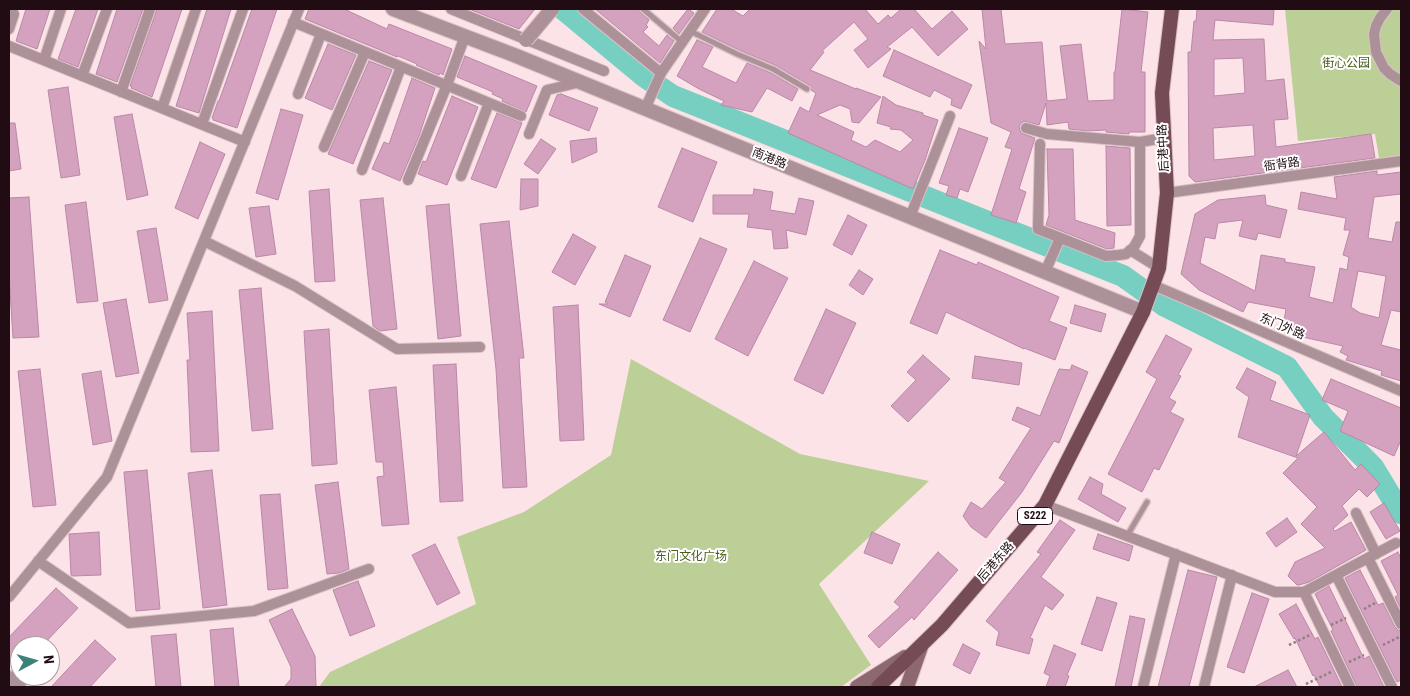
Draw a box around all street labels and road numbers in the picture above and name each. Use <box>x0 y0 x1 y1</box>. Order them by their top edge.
street label: 后港中路 <box>1156 124 1172 172</box>
street label: 南港路 <box>750 146 788 172</box>
street label: 衙背路 <box>1263 155 1301 175</box>
street label: 东门外路 <box>1257 311 1307 343</box>
road number: S222 <box>1018 508 1052 524</box>
street label: 后港东路 <box>975 539 1017 585</box>

